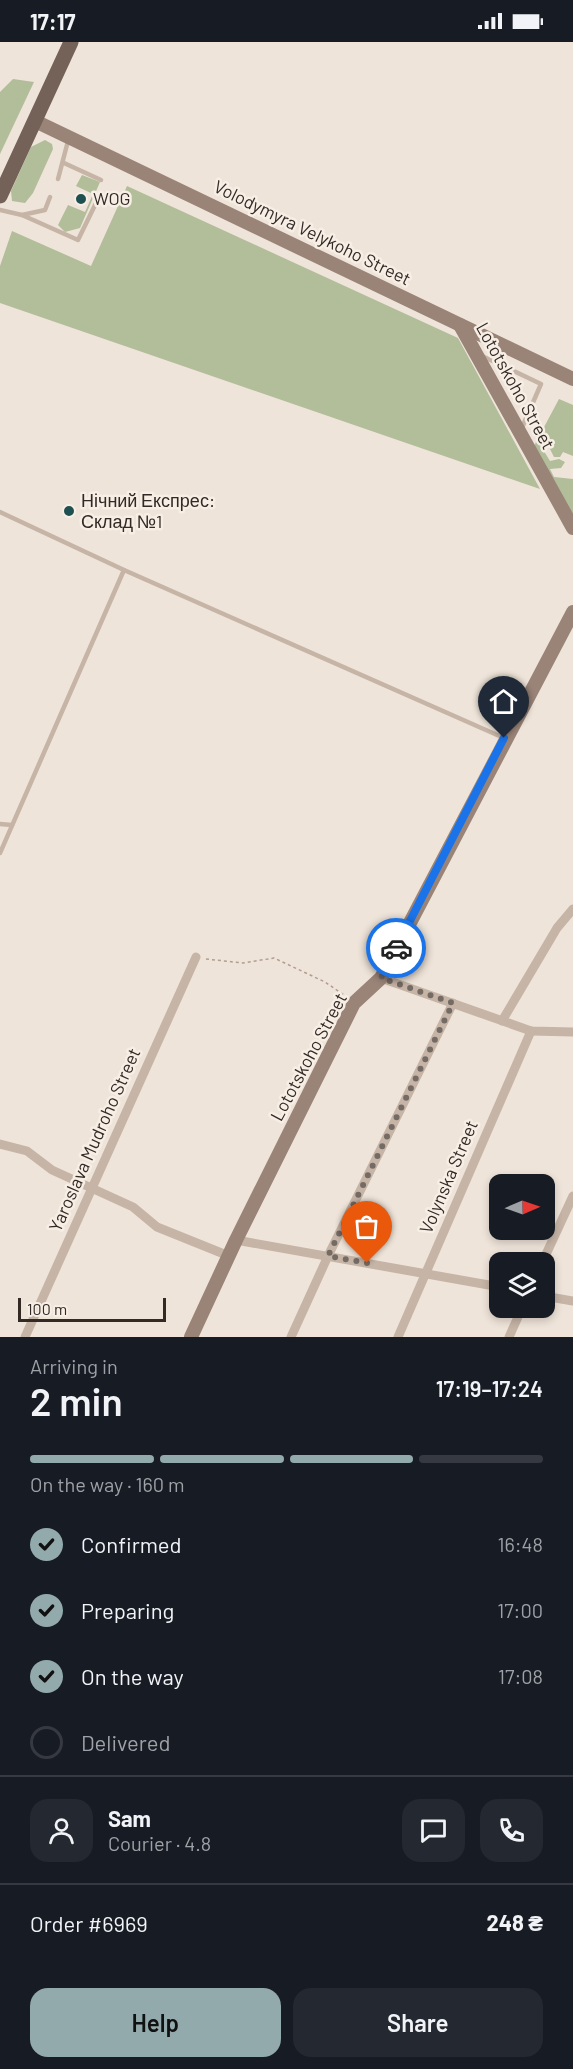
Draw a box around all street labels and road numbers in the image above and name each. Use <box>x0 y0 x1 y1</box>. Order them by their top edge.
street label: Volodymyra Velykoho Street <box>210 175 414 289</box>
street label: Lototskoho Street <box>472 318 560 453</box>
street label: Lototskoho Street <box>265 989 351 1124</box>
street label: Yaroslava Mudroho Street <box>44 1044 145 1235</box>
street label: Volynska Street <box>414 1117 482 1237</box>

